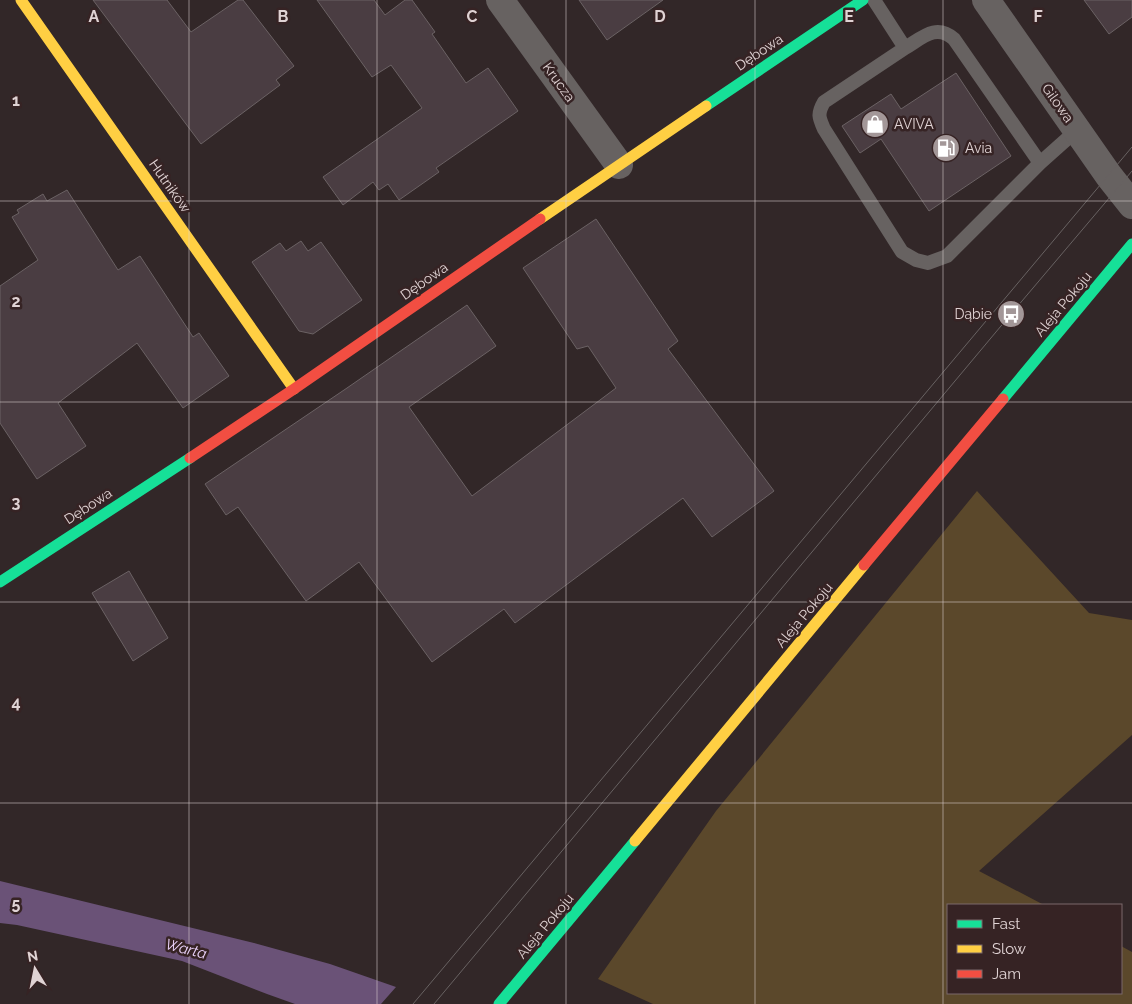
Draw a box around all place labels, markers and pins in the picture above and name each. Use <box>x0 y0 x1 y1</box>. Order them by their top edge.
shop icon: AVIVA <box>860 109 890 139</box>
place label: AVIVA <box>894 116 934 132</box>
fuel station icon: Avia <box>931 133 961 163</box>
place label: Avia <box>965 140 992 156</box>
bus stop icon: Dąbie <box>996 299 1026 329</box>
place label: Dąbie <box>955 306 992 322</box>

